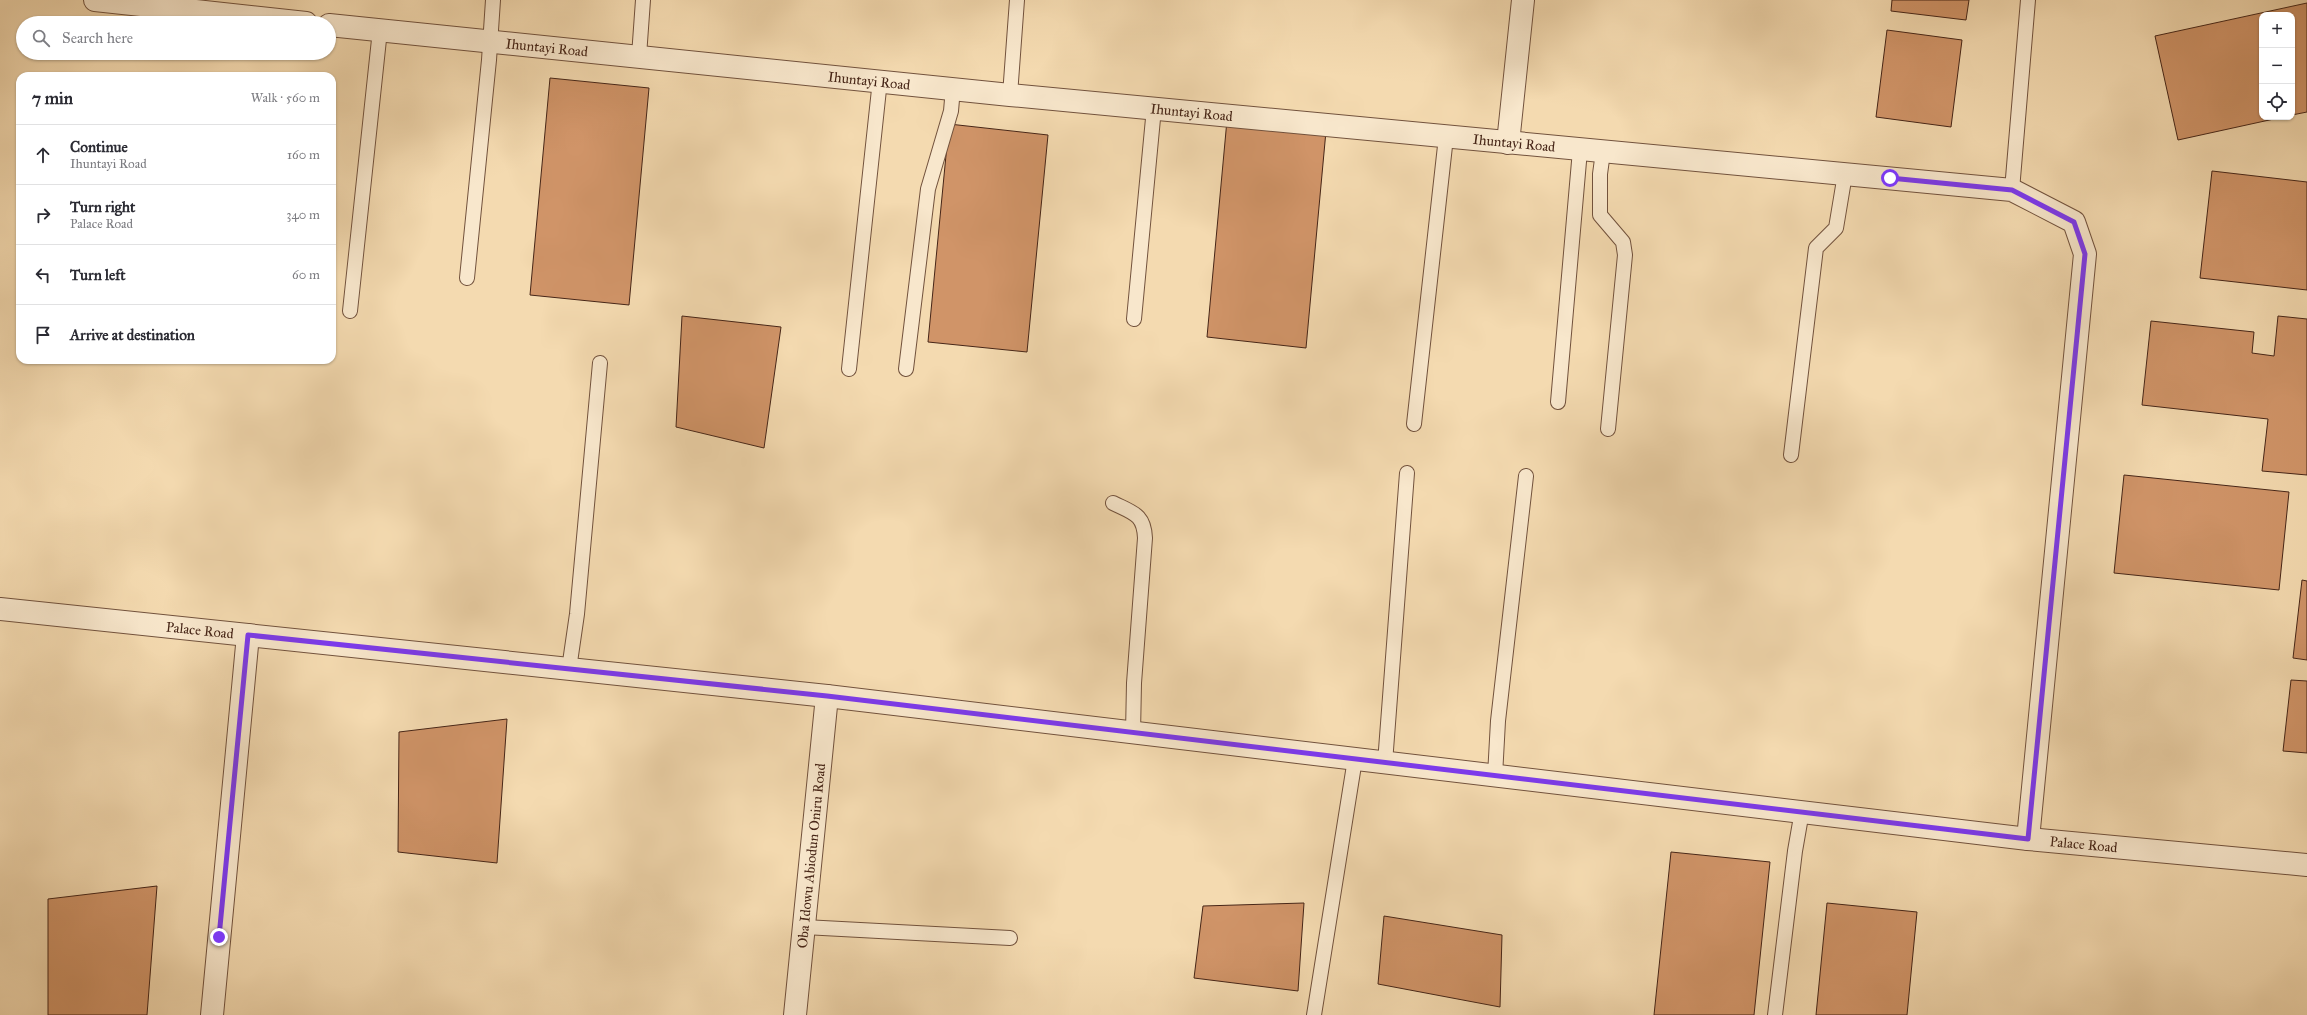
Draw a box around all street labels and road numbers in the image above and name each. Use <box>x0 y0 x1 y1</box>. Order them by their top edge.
street label: Ihuntayi Road <box>505 35 589 61</box>
street label: Ihuntayi Road <box>827 68 911 94</box>
street label: Ihuntayi Road <box>1150 100 1234 125</box>
street label: Ihuntayi Road <box>1472 131 1556 156</box>
street label: Palace Road <box>165 619 235 643</box>
street label: Oba Idowu Abiodun Oniru Road <box>794 762 829 949</box>
street label: Palace Road <box>2049 833 2118 856</box>

